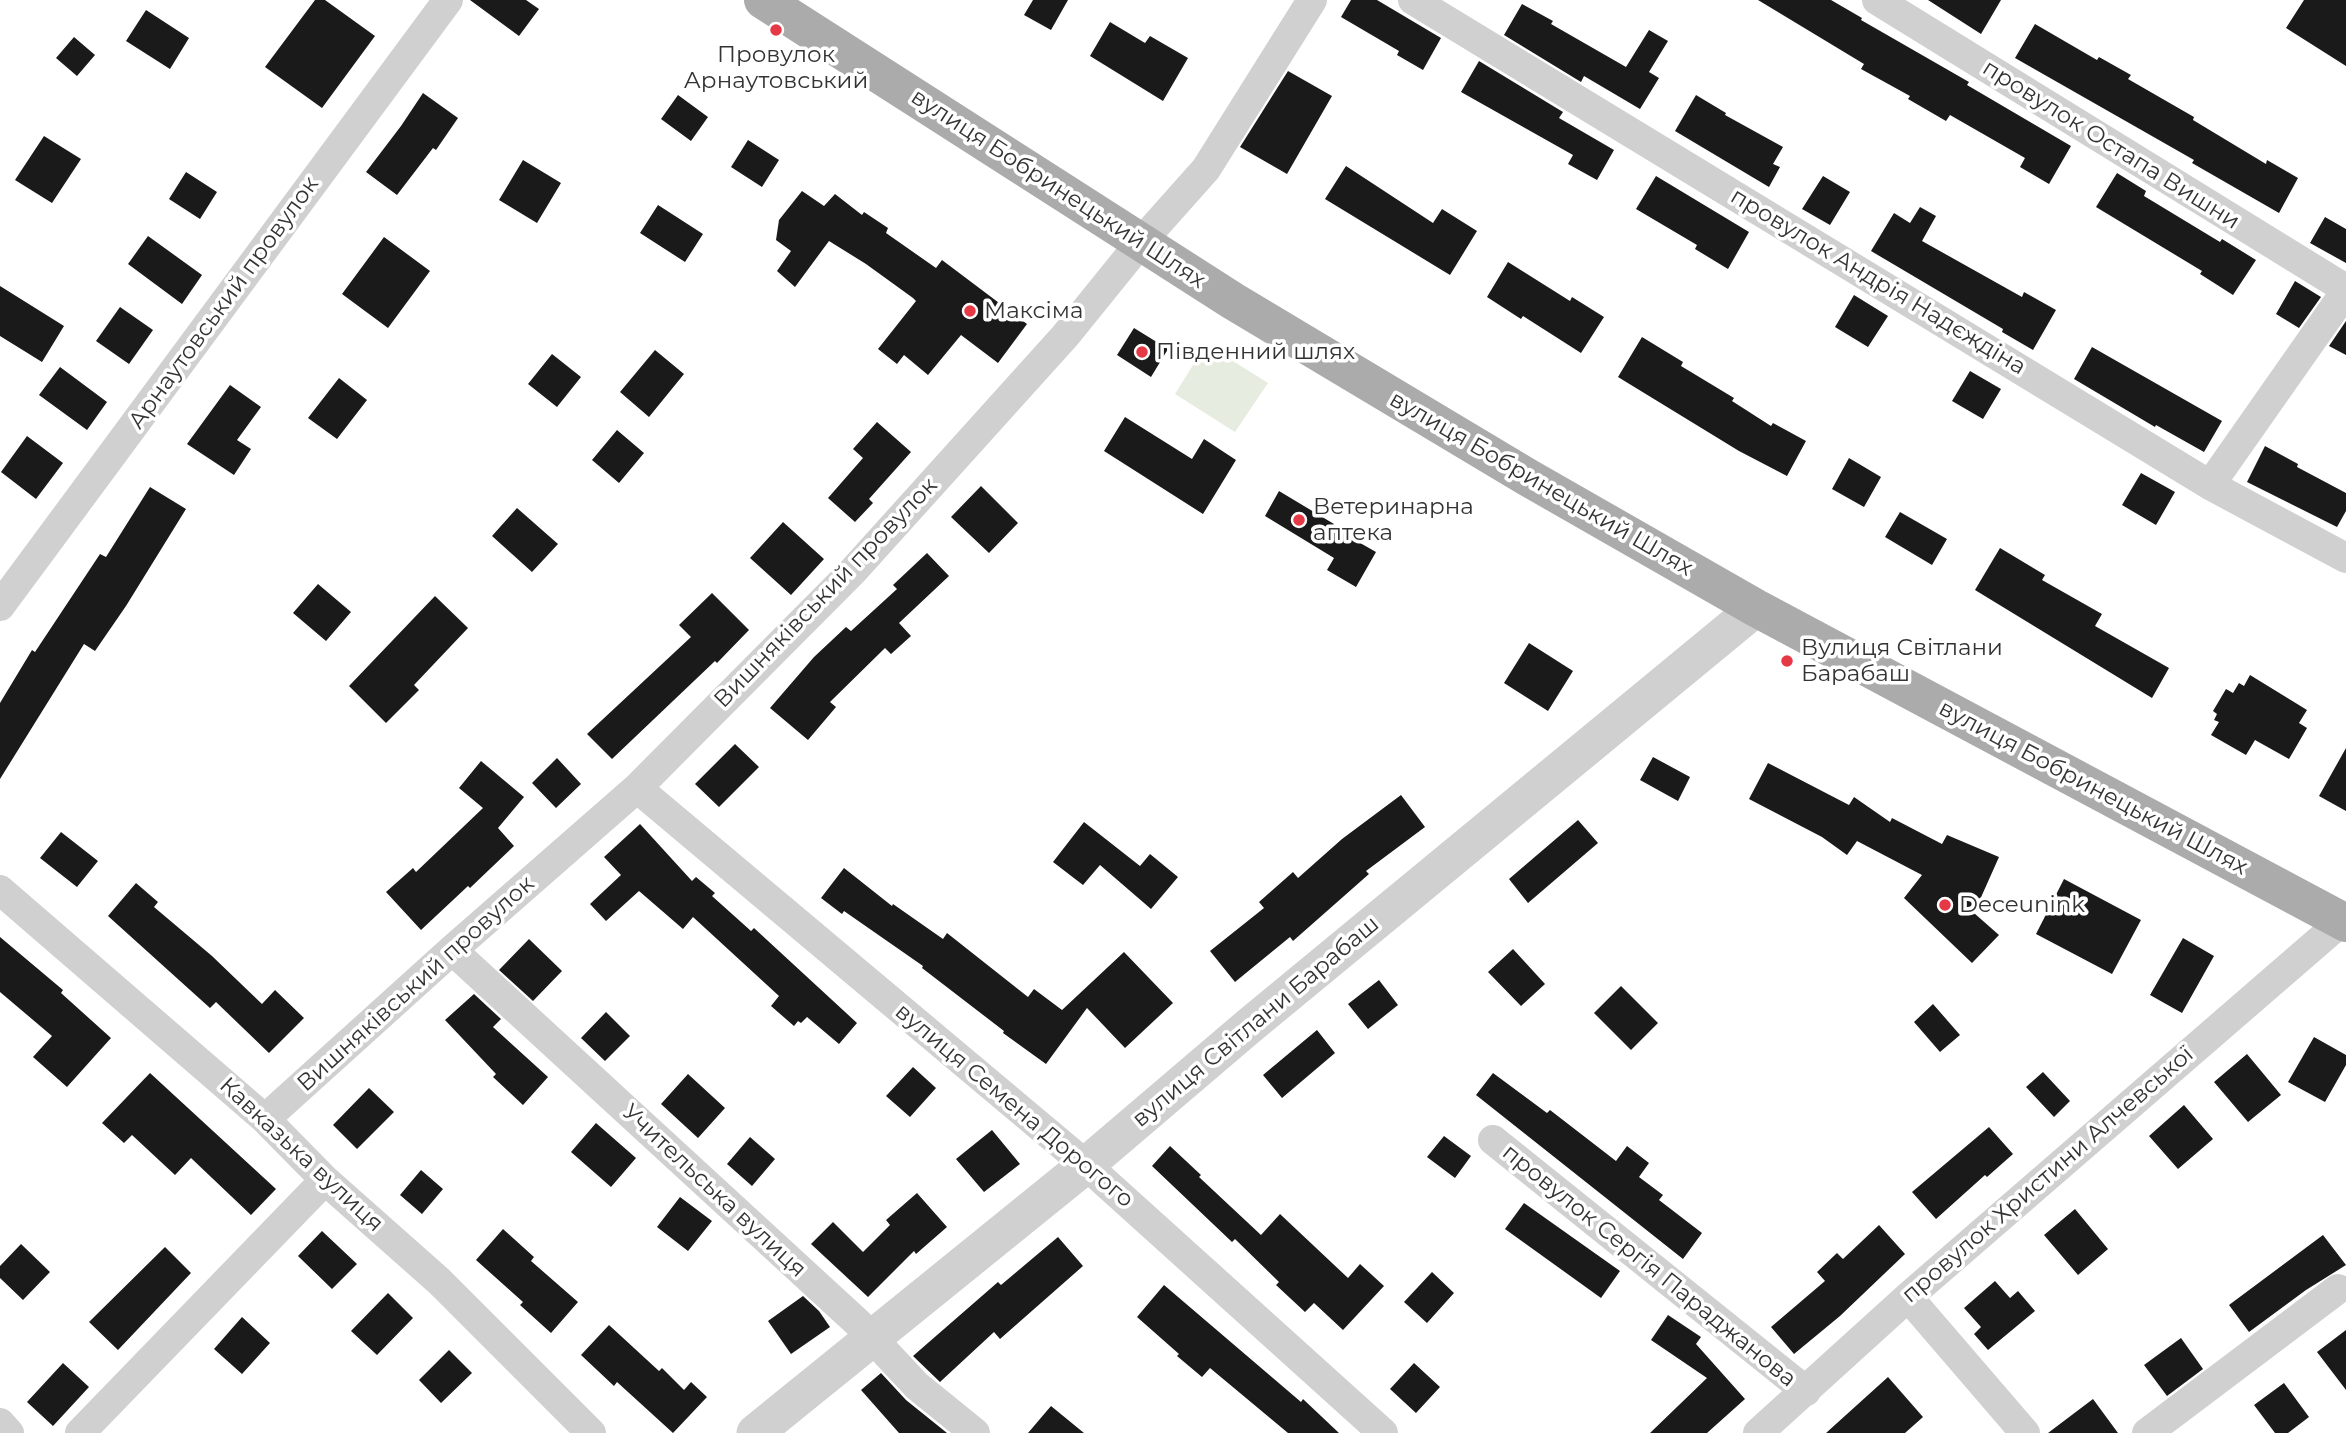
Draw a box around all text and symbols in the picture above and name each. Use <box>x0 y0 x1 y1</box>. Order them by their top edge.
marker: Провулок Арнаутовський <box>768 22 784 38</box>
place label: Провулок Арнаутовський <box>684 41 868 95</box>
street label: провулок Остапа Вишни <box>1977 54 2245 236</box>
street label: вулиця Бобринецький Шлях <box>906 83 1210 295</box>
street label: Арнаутовський провулок <box>123 171 325 435</box>
street label: провулок Андрія Надєждіна <box>1725 183 2031 381</box>
place label: Максіма <box>984 297 1083 325</box>
marker: Максіма <box>962 303 978 319</box>
place label: Південний шлях <box>1156 338 1355 366</box>
marker: Південний шлях <box>1134 344 1150 360</box>
street label: вулиця Бобринецький Шлях <box>1384 386 1698 582</box>
street label: Вишняківський провулок <box>709 472 943 714</box>
place label: Ветеринарна аптека <box>1313 493 1474 547</box>
marker: Ветеринарна аптека <box>1291 512 1307 528</box>
place label: Вулиця Світлани Барабаш <box>1801 634 2003 688</box>
marker: Вулиця Світлани Барабаш <box>1779 653 1795 669</box>
street label: вулиця Бобринецький Шлях <box>1934 695 2252 881</box>
street label: Вишняківський провулок <box>292 870 540 1098</box>
place label: Deceunink <box>1959 891 2085 919</box>
marker: Deceunink <box>1937 897 1953 913</box>
street label: вулиця Світлани Барабаш <box>1127 911 1385 1133</box>
street label: вулиця Семена Дорогого <box>889 998 1139 1214</box>
street label: провулок Христини Алчевської <box>1897 1041 2199 1309</box>
street label: Кавказька вулиця <box>213 1072 389 1238</box>
street label: Учительська вулиця <box>616 1099 812 1283</box>
street label: провулок Сергія Параджанова <box>1497 1139 1801 1393</box>

